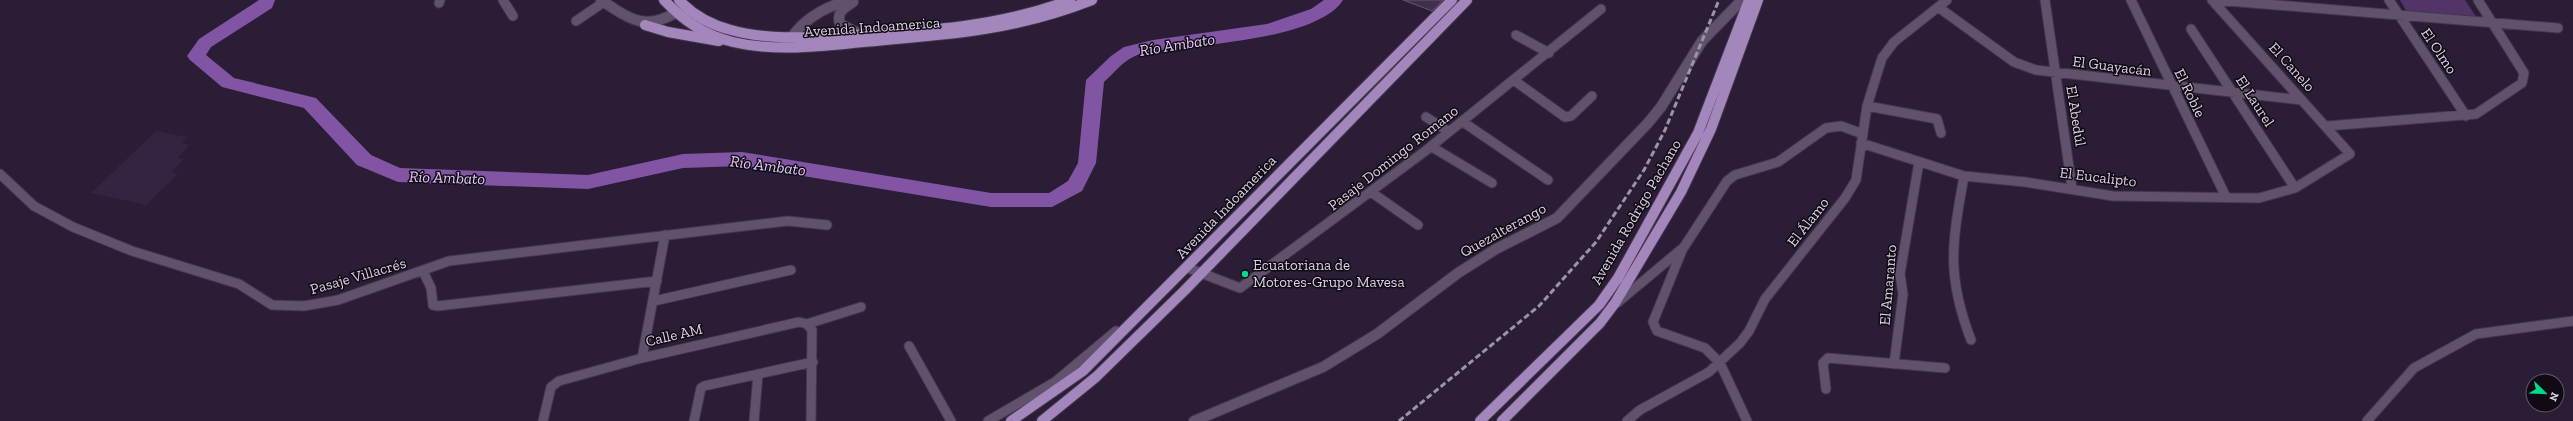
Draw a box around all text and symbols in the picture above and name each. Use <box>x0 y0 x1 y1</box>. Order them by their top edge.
street label: Avenida Indoamerica <box>803 13 941 41</box>
street label: El Olmo <box>2417 25 2461 78</box>
water label: Río Ambato <box>1138 29 1216 60</box>
street label: El Canelo <box>2265 39 2319 96</box>
street label: El Guayacán <box>2071 52 2153 80</box>
street label: El Roble <box>2171 66 2209 120</box>
street label: El Laurel <box>2232 72 2278 130</box>
street label: El Abedúl <box>2062 84 2090 148</box>
street label: Pasaje Domingo Romano <box>1324 101 1462 214</box>
street label: Avenida Rodrigo Pachano <box>1587 136 1685 288</box>
water label: Río Ambato <box>729 151 807 180</box>
street label: Avenida Indoamerica <box>1172 152 1280 262</box>
street label: El Eucalipto <box>2059 163 2138 191</box>
water label: Río Ambato <box>409 167 485 188</box>
street label: El Álamo <box>1783 194 1833 250</box>
street label: Quezalterango <box>1457 199 1549 261</box>
street label: El Amaranto <box>1876 244 1901 326</box>
street label: Pasaje Villacrés <box>308 254 408 298</box>
place label: Ecuatoriana de Motores-Grupo Mavesa <box>1253 256 1405 291</box>
marker: Ecuatoriana de Motores-Grupo Mavesa <box>1240 269 1250 279</box>
street label: Calle AM <box>644 320 704 350</box>
north arrow <box>2525 373 2565 413</box>
text: N <box>2546 390 2561 404</box>

